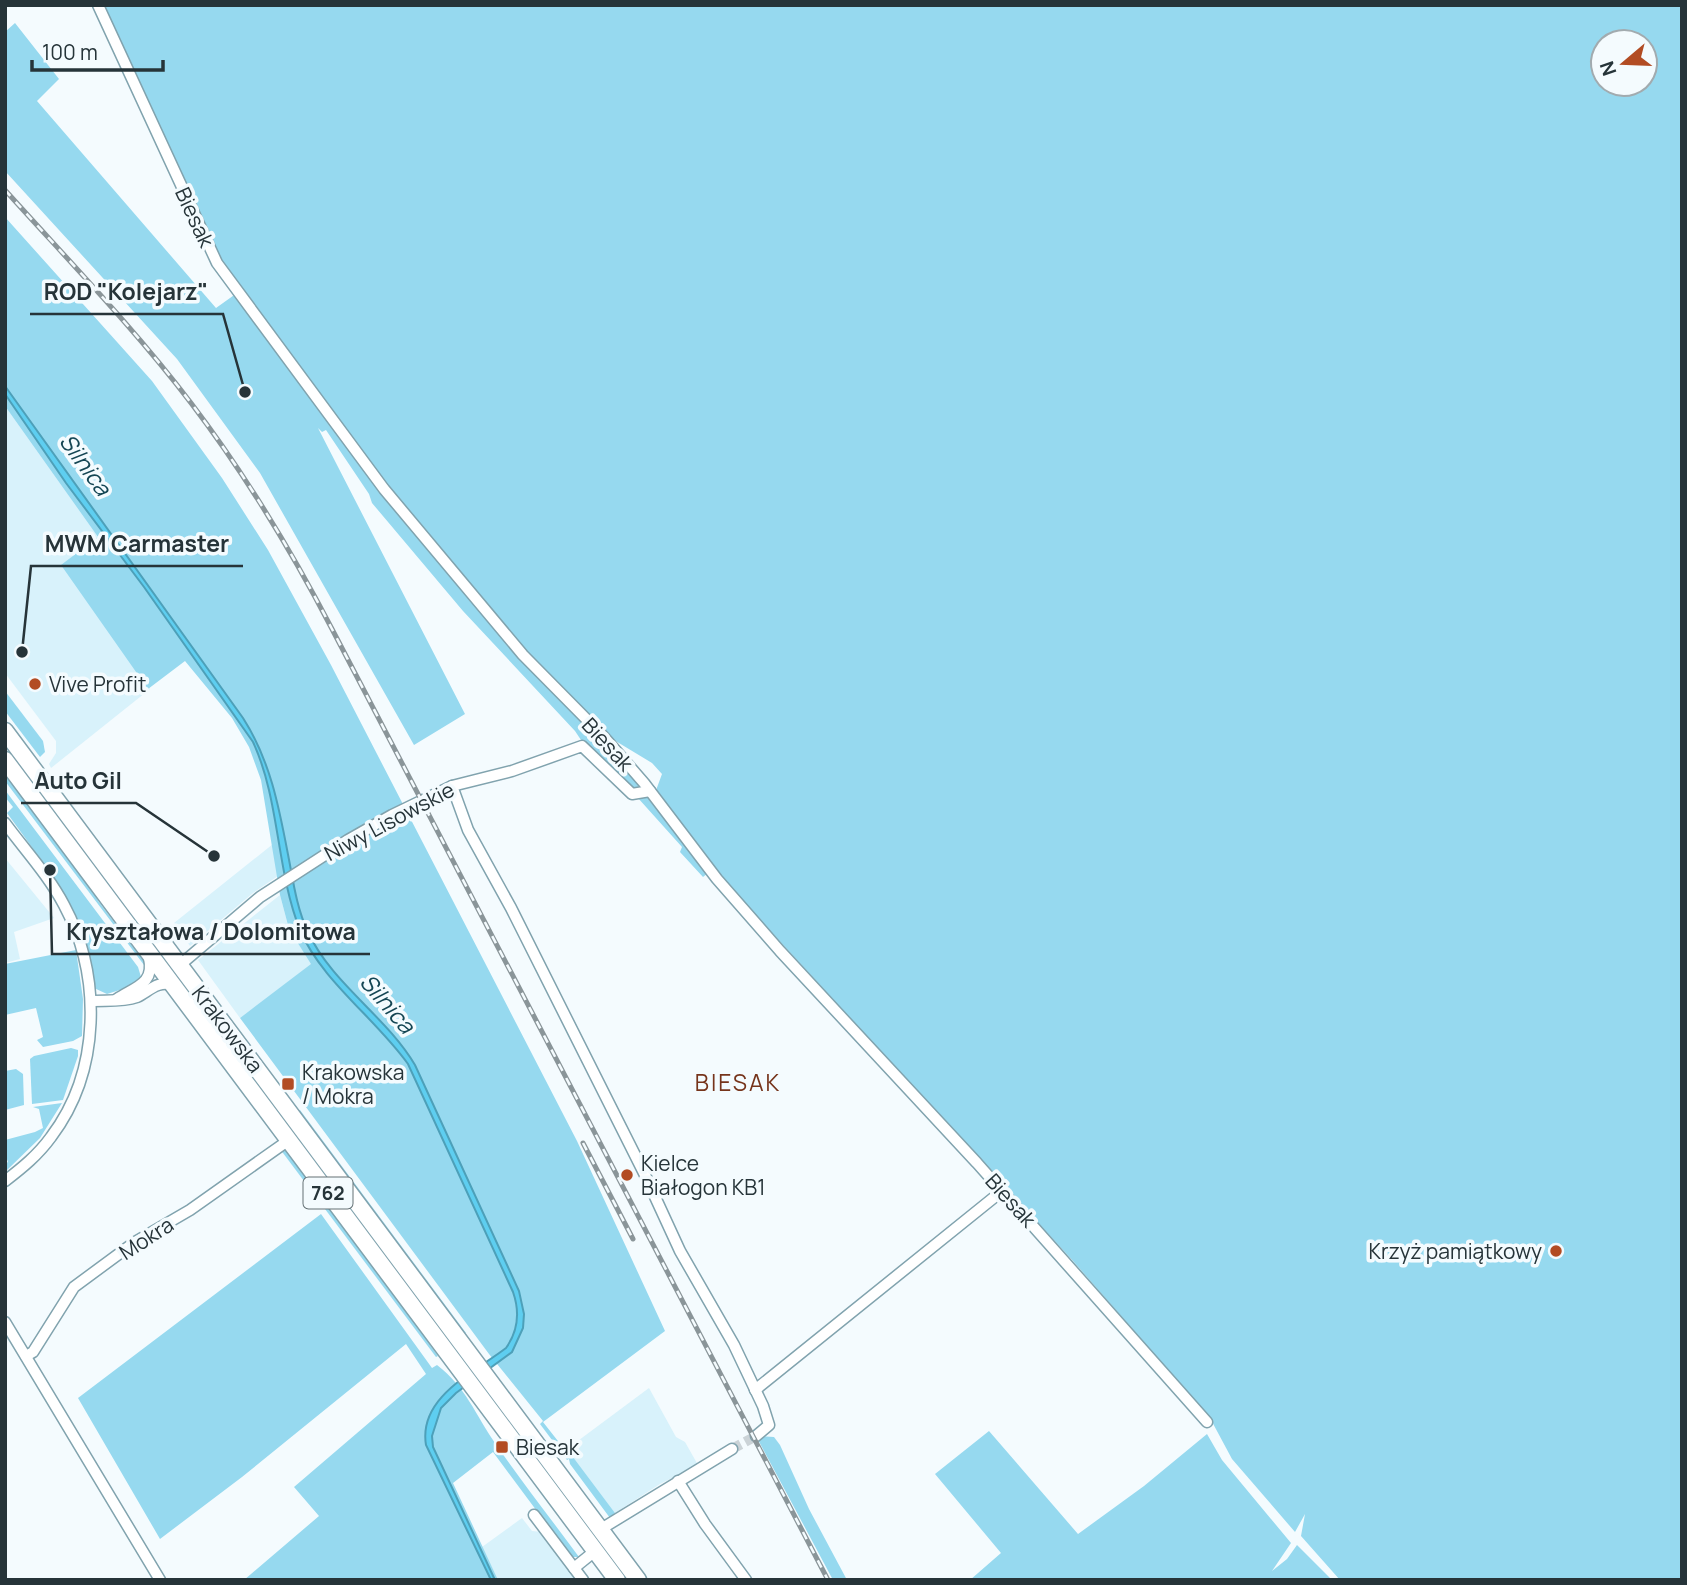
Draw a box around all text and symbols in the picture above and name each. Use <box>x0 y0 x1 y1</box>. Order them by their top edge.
scale bar <box>32 28 163 72</box>
north arrow <box>1589 28 1659 98</box>
text: 100 m <box>42 38 98 66</box>
text: N <box>1593 58 1622 79</box>
street label: Biesak <box>169 182 221 252</box>
callout: ROD "Kolejarz" <box>30 270 223 314</box>
text: ROD "Kolejarz" <box>44 275 208 307</box>
water label: Silnica <box>53 427 120 502</box>
callout: MWM Carmaster <box>31 522 243 566</box>
text: MWM Carmaster <box>45 527 229 559</box>
place label: Vive Profit <box>49 670 146 698</box>
marker: Vive Profit <box>27 676 43 692</box>
street label: Biesak <box>576 711 640 777</box>
callout: Auto Gil <box>21 759 136 803</box>
text: Auto Gil <box>34 764 122 796</box>
street label: Niwy Lisowskie <box>319 775 459 867</box>
callout: Kryształowa / Dolomitowa <box>52 910 370 954</box>
text: Kryształowa / Dolomitowa <box>66 915 356 947</box>
water label: Silnica <box>353 966 424 1041</box>
street label: Krakowska <box>186 980 270 1078</box>
place label: Krakowska / Mokra <box>302 1058 404 1110</box>
district label: BIESAK <box>695 1066 781 1098</box>
marker: Krakowska / Mokra <box>280 1076 296 1092</box>
place label: Kielce Białogon KB1 <box>641 1149 765 1201</box>
marker: Kielce Białogon KB1 <box>619 1167 635 1183</box>
street label: Biesak <box>979 1167 1043 1233</box>
road number: 762 <box>304 1177 352 1208</box>
street label: Mokra <box>114 1210 178 1266</box>
place label: Krzyż pamiątkowy <box>1369 1237 1542 1265</box>
marker: Krzyż pamiątkowy <box>1548 1243 1564 1259</box>
place label: Biesak <box>516 1433 580 1461</box>
marker: Biesak <box>494 1439 510 1455</box>

